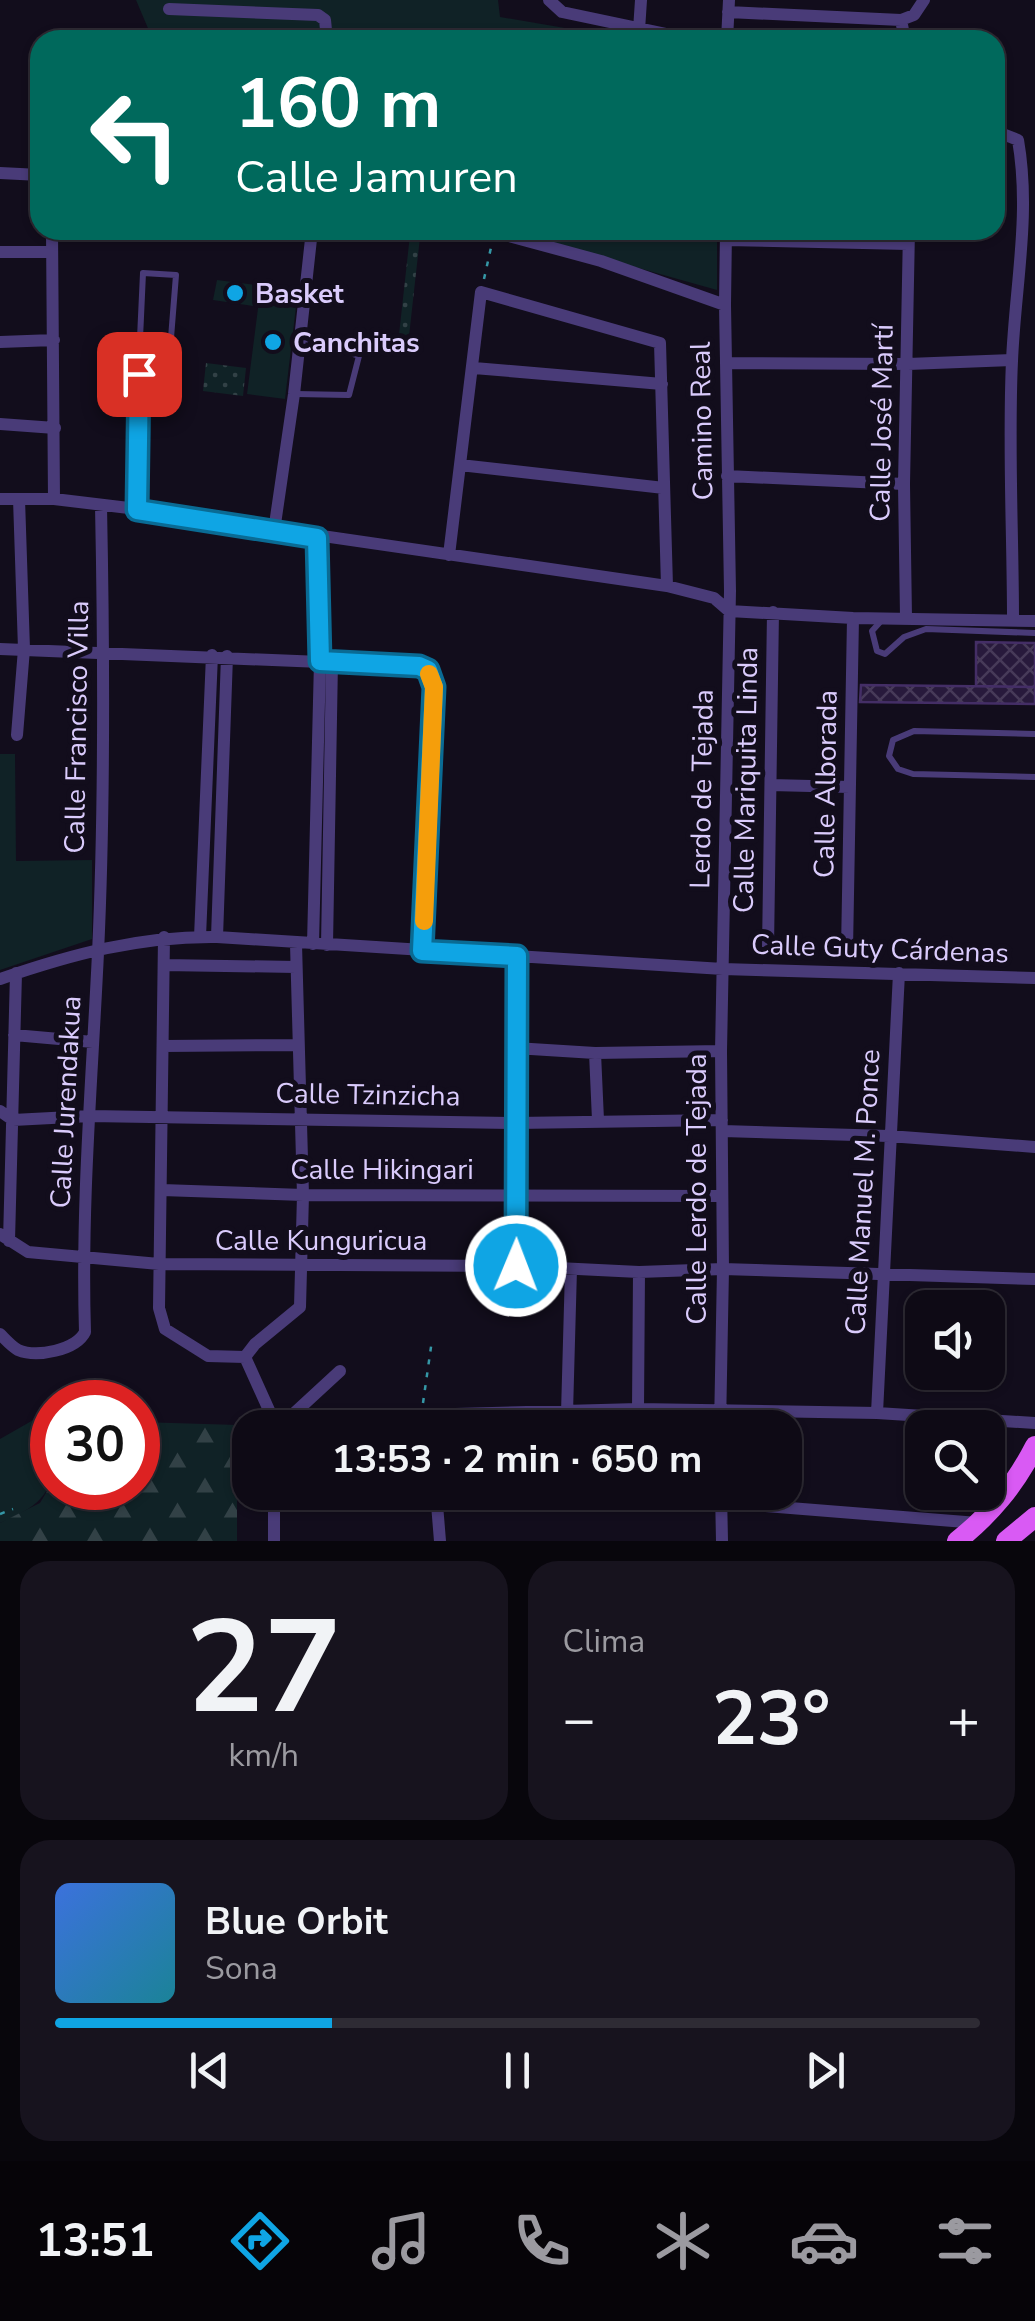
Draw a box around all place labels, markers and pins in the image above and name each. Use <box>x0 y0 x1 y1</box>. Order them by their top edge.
place label: Basket <box>255 275 344 313</box>
marker: Basket <box>224 282 246 304</box>
place label: Canchitas <box>293 324 420 362</box>
marker: Canchitas <box>262 331 284 353</box>
pin <box>97 332 182 417</box>

